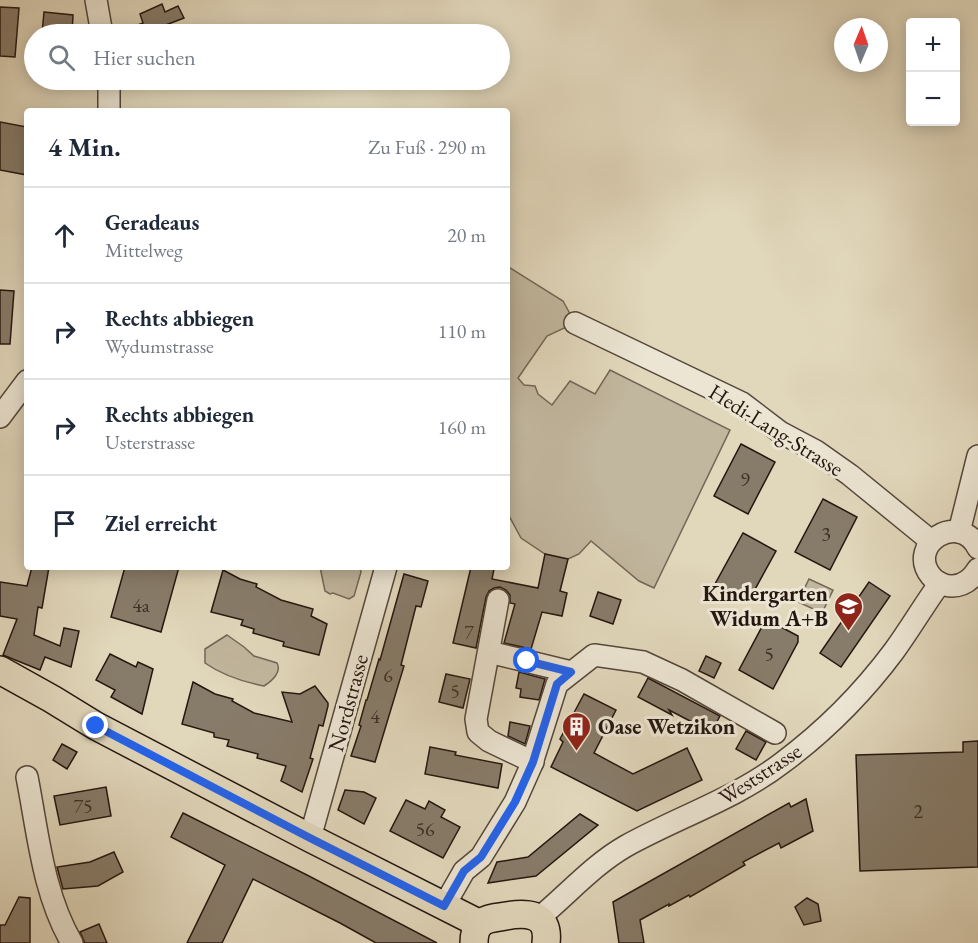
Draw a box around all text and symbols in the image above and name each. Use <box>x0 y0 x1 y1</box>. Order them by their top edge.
north arrow <box>834 18 888 72</box>
map controls <box>906 18 960 126</box>
button: + <box>906 18 960 72</box>
search box <box>24 24 510 90</box>
icon: search <box>45 41 78 74</box>
text: Hier suchen <box>93 43 196 72</box>
button: − <box>906 72 960 126</box>
text: 4 Min. <box>48 130 121 164</box>
text: Zu Fuß · 290 m <box>368 134 486 160</box>
text: Geradeaus <box>105 208 199 237</box>
icon: ahead <box>48 219 81 252</box>
text: 20 m <box>447 222 486 248</box>
text: Mittelweg <box>105 237 183 263</box>
text: Rechts abbiegen <box>105 304 254 333</box>
icon: right <box>48 315 81 348</box>
text: 110 m <box>438 318 486 344</box>
text: Wydumstrasse <box>105 333 214 359</box>
street label: Hedi-Lang-Strasse <box>703 377 849 483</box>
text: Rechts abbiegen <box>105 400 254 429</box>
icon: right <box>48 411 81 444</box>
text: 160 m <box>438 414 486 440</box>
text: Usterstrasse <box>105 429 195 455</box>
house number: 9 <box>740 466 750 492</box>
icon: arrive <box>48 507 81 540</box>
text: Ziel erreicht <box>105 509 217 538</box>
house number: 3 <box>821 521 831 547</box>
place label: Kindergarten Widum A+B <box>703 579 829 633</box>
school or university icon: Kindergarten Widum A+B <box>833 590 865 632</box>
house number: 4a <box>132 592 150 618</box>
house number: 7 <box>464 619 474 645</box>
house number: 5 <box>764 641 774 667</box>
route start <box>513 647 539 673</box>
street label: Nordstrasse <box>321 651 375 755</box>
house number: 6 <box>383 662 393 688</box>
house number: 5 <box>450 678 460 704</box>
house number: 4 <box>370 703 380 729</box>
building icon: Oase Wetzikon <box>561 710 593 752</box>
route end <box>82 712 108 738</box>
place label: Oase Wetzikon <box>598 712 736 741</box>
street label: Weststrasse <box>713 736 807 812</box>
house number: 75 <box>73 793 93 819</box>
house number: 2 <box>913 798 923 824</box>
house number: 56 <box>415 816 435 842</box>

